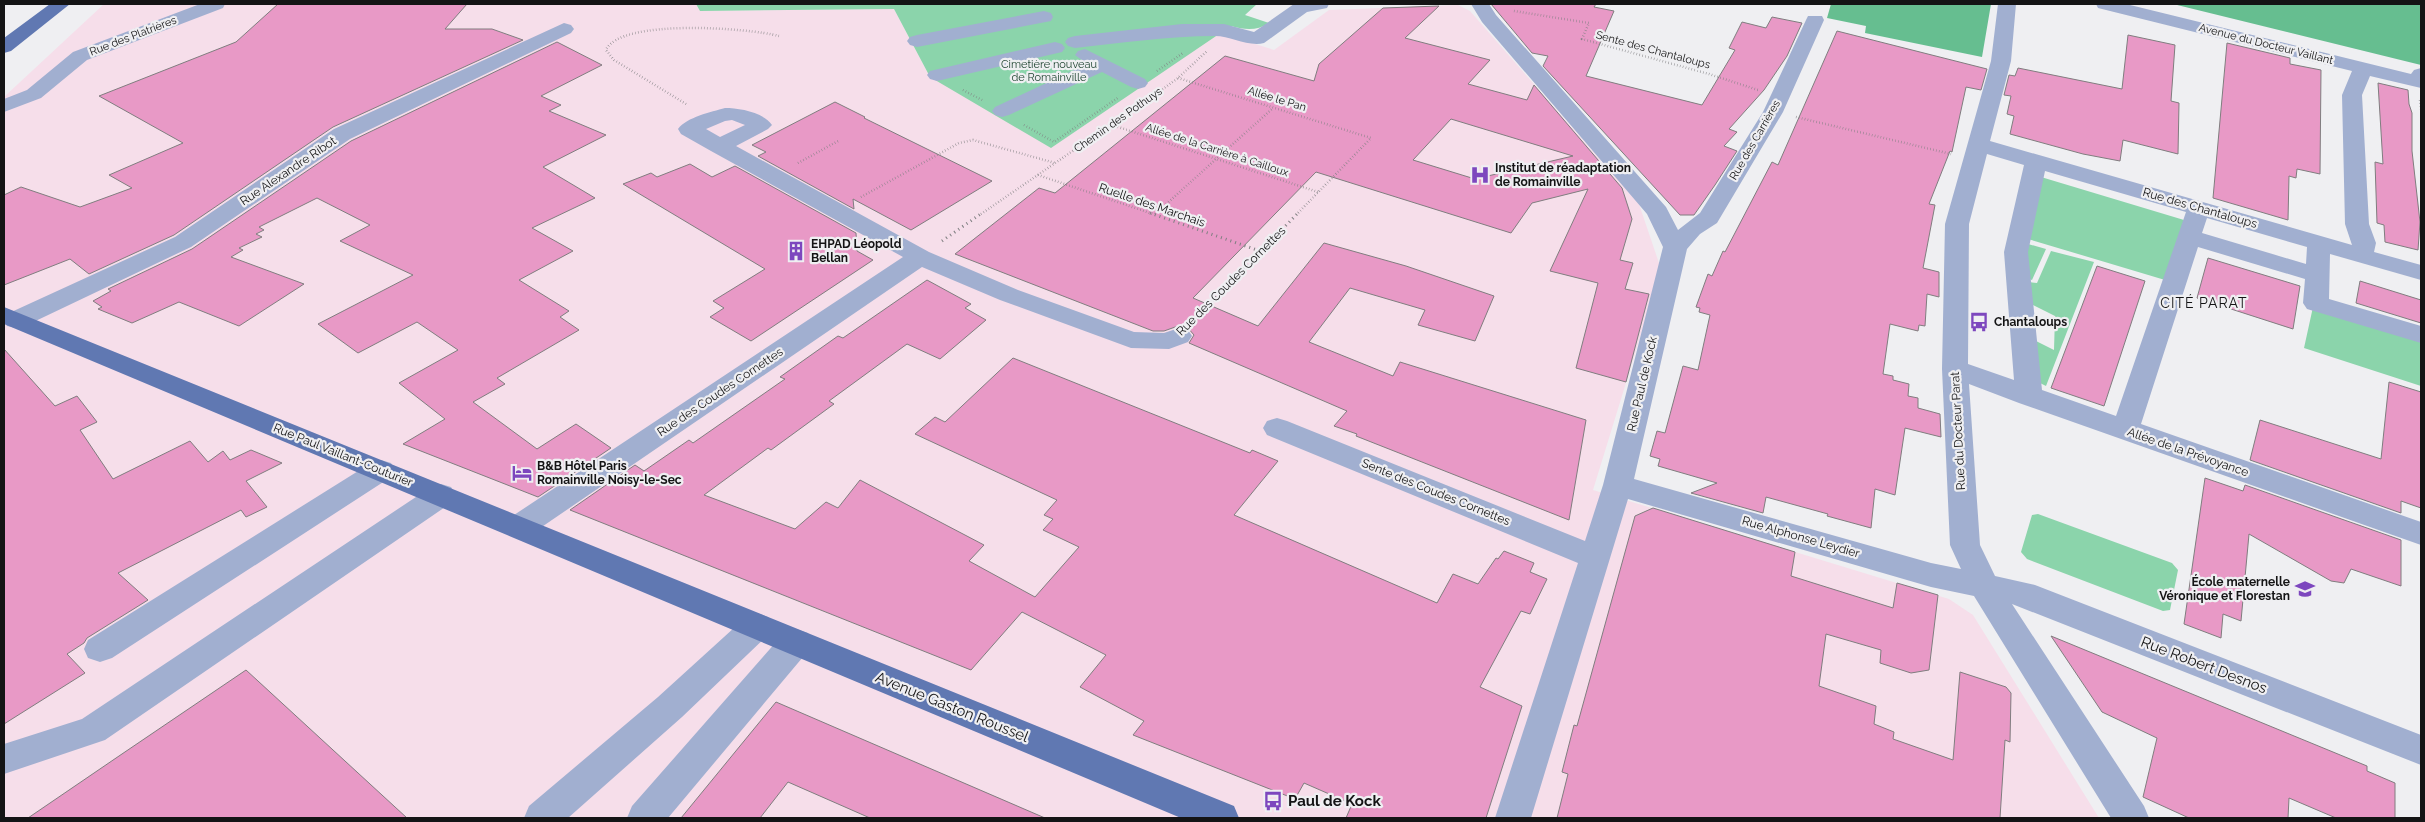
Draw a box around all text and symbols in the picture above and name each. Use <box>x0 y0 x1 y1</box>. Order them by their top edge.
street label: Rue des Platrières <box>88 13 178 59</box>
street label: Avenue du Docteur Vaillant <box>2197 21 2335 67</box>
street label: Sente des Chantaloups <box>1594 28 1712 72</box>
park label: Cimetière nouveau de Romainville <box>1001 58 1097 84</box>
street label: Allée le Pan <box>1246 84 1308 114</box>
street label: Chemin des Pothuys <box>1071 85 1165 155</box>
street label: Rue des Carrières <box>1727 98 1783 182</box>
street label: Allée de la Carrière à Cailloux <box>1144 121 1291 179</box>
street label: Rue Alexandre Ribot <box>237 134 339 208</box>
place label: Institut de réadaptation de Romainville <box>1495 161 1631 189</box>
hospital icon: Institut de réadaptation de Romainville <box>1469 164 1491 186</box>
street label: Ruelle des Marchais <box>1097 180 1207 230</box>
street label: Rue des Chantaloups <box>2141 185 2259 231</box>
street label: Rue des Coudes Cornettes <box>1174 223 1289 338</box>
place label: EHPAD Léopold Bellan <box>811 237 902 265</box>
building icon: EHPAD Léopold Bellan <box>785 240 807 262</box>
district label: CITÉ PARAT <box>2160 294 2248 311</box>
bus stop icon: Chantaloups <box>1968 311 1990 333</box>
place label: Chantaloups <box>1994 315 2067 329</box>
street label: Rue Paul de Kock <box>1624 335 1660 433</box>
street label: Rue des Coudes Cornettes <box>655 345 786 439</box>
street label: Rue du Docteur Parat <box>1948 371 1968 491</box>
street label: Rue Paul Vaillant-Couturier <box>271 421 415 490</box>
street label: Allée de la Prévoyance <box>2126 425 2250 479</box>
street label: Sente des Coudes Cornettes <box>1360 456 1512 528</box>
place label: B&B Hôtel Paris Romainville Noisy-le-Sec <box>537 459 682 487</box>
hotel icon: B&B Hôtel Paris Romainville Noisy-le-Sec <box>511 462 533 484</box>
street label: Rue Alphonse Leydier <box>1741 513 1862 561</box>
place label: École maternelle Véronique et Florestan <box>2159 574 2290 603</box>
school or university icon: École maternelle Véronique et Florestan <box>2294 578 2316 600</box>
street label: Rue Robert Desnos <box>2138 633 2270 697</box>
street label: Avenue Gaston Roussel <box>873 668 1032 746</box>
bus stop icon: Paul de Kock <box>1262 790 1284 812</box>
place label: Paul de Kock <box>1288 792 1381 810</box>

